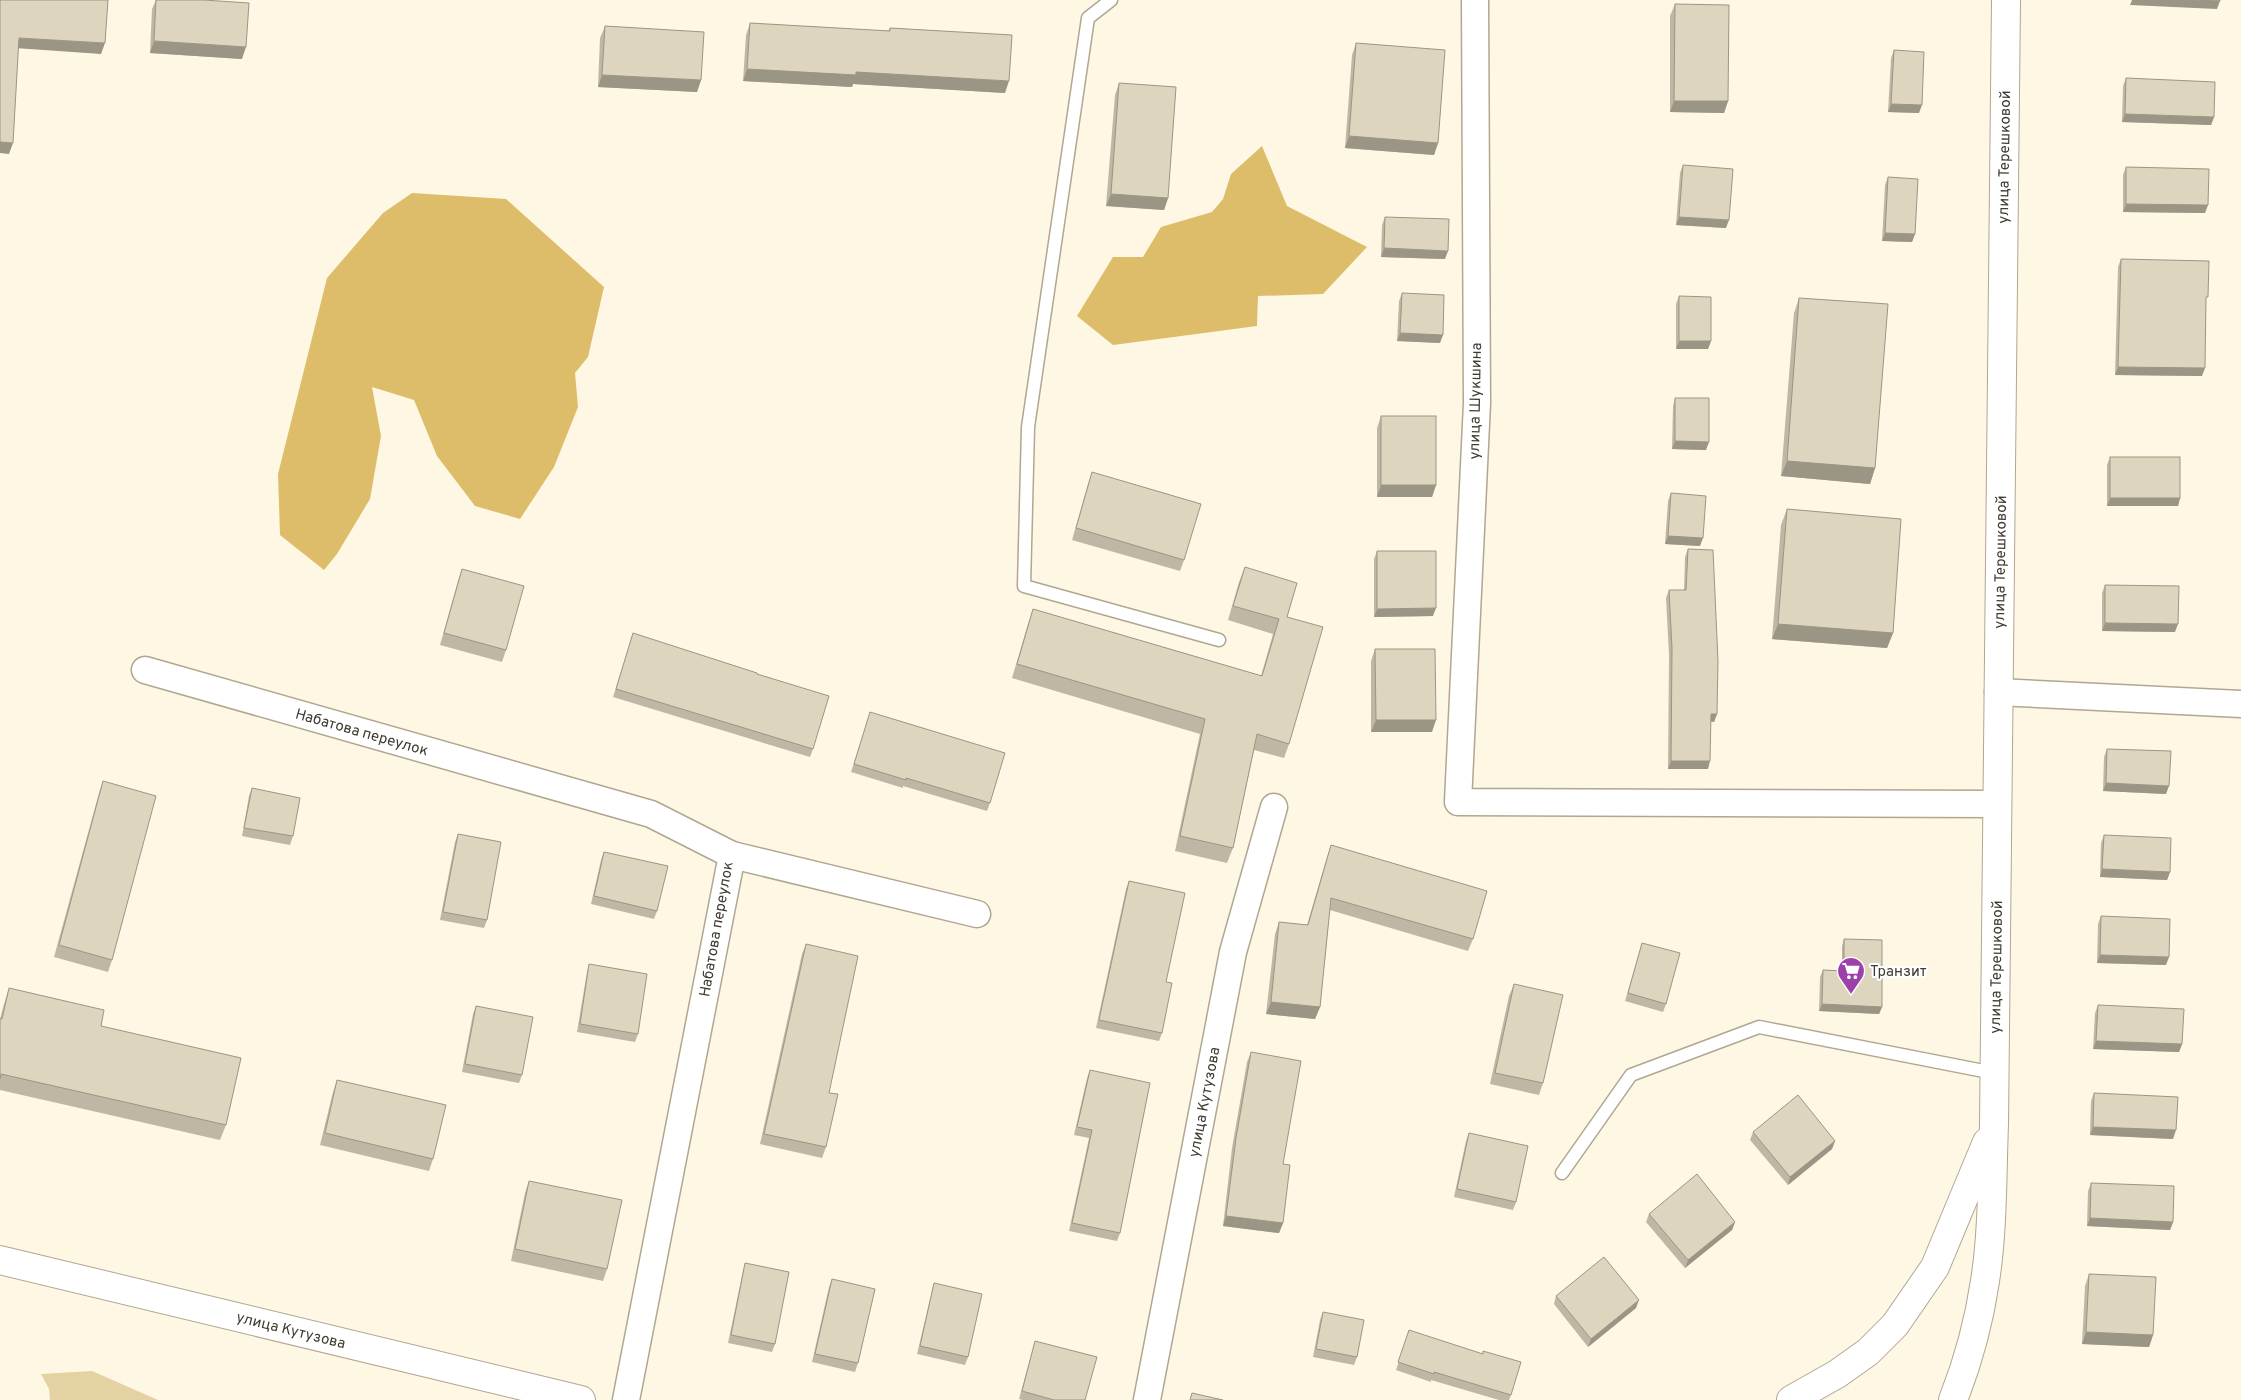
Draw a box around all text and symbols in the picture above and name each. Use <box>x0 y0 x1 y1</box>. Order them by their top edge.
street label: улица Терешковой <box>1995 90 2016 224</box>
street label: улица Шукшина <box>1466 342 1487 460</box>
street label: улица Терешковой <box>1991 495 2012 629</box>
street label: Набатова переулок <box>293 705 430 762</box>
street label: Набатова переулок <box>696 860 739 999</box>
street label: улица Терешковой <box>1987 900 2008 1034</box>
supermarket icon: Транзит <box>1836 956 1866 995</box>
place label: Транзит <box>1870 963 1927 982</box>
street label: улица Кутузова <box>1185 1045 1225 1159</box>
street label: улица Кутузова <box>234 1309 347 1354</box>

